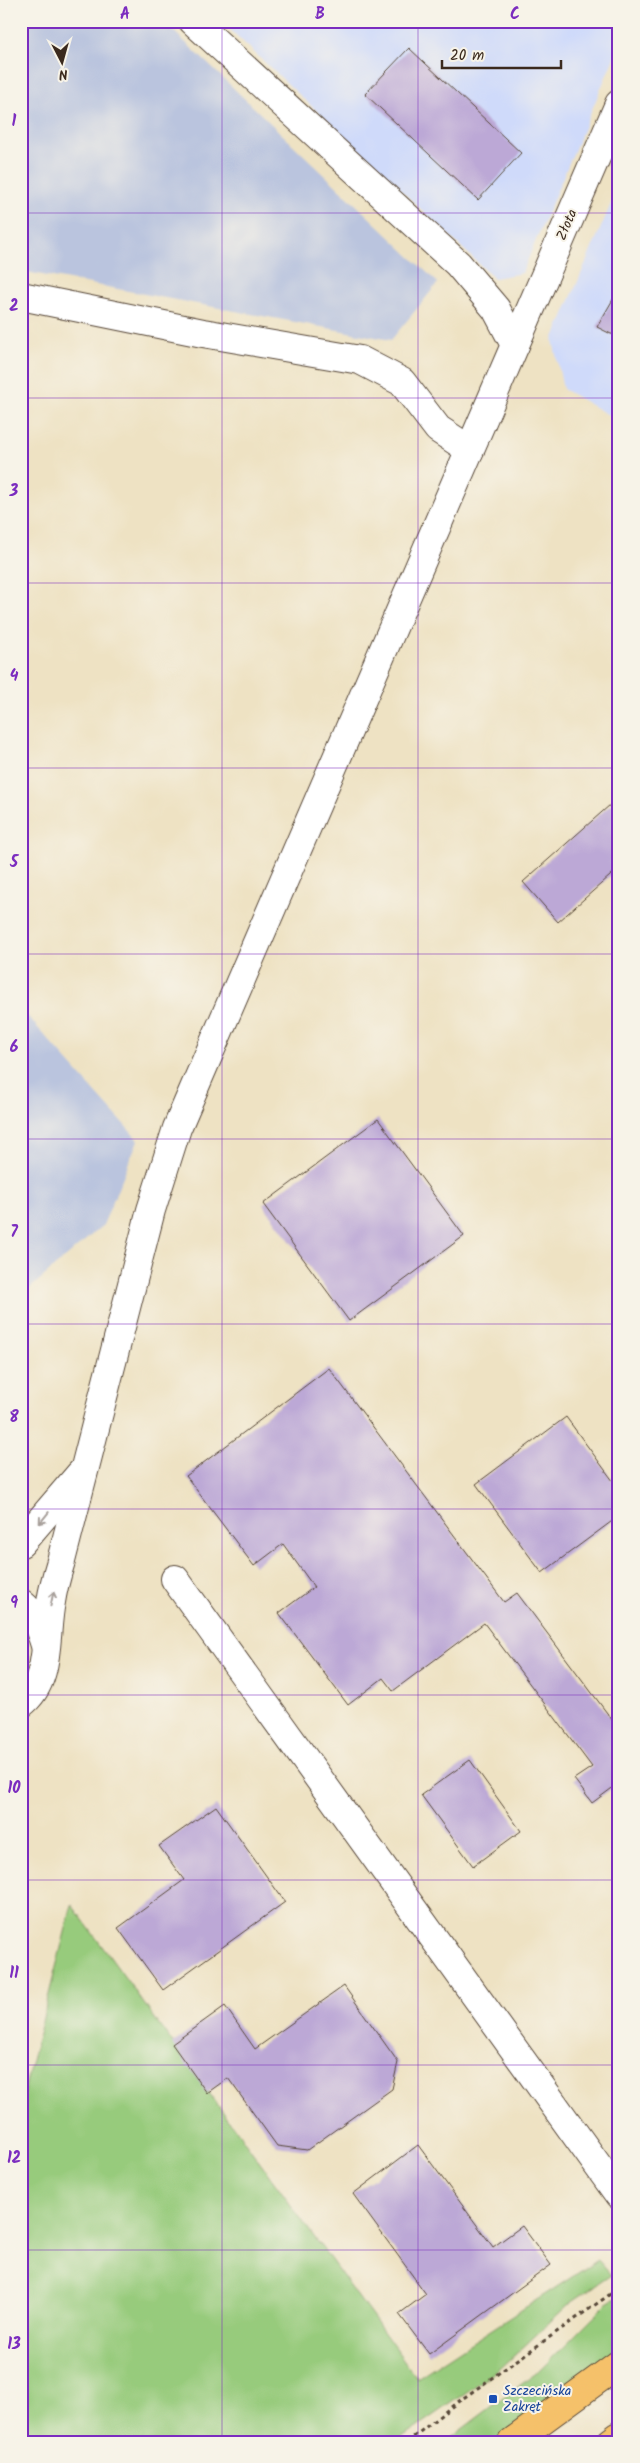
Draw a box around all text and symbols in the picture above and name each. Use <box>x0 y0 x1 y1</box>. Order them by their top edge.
text: A <box>120 2 130 27</box>
text: B <box>315 2 325 27</box>
text: C <box>510 2 520 27</box>
north arrow <box>38 38 88 88</box>
scale bar <box>442 38 561 70</box>
text: 20 m <box>450 44 484 68</box>
text: N <box>58 63 69 85</box>
text: 1 <box>12 109 17 134</box>
street label: Złota <box>551 206 583 244</box>
text: 2 <box>9 294 19 319</box>
text: 3 <box>9 479 19 504</box>
text: 4 <box>10 664 19 689</box>
text: 5 <box>9 850 20 875</box>
text: 6 <box>10 1035 19 1060</box>
text: 7 <box>10 1220 18 1245</box>
text: 8 <box>9 1405 19 1430</box>
one-way arrow <box>38 1511 49 1524</box>
text: 9 <box>10 1591 18 1616</box>
one-way arrow <box>48 1591 57 1607</box>
text: 10 <box>7 1776 21 1801</box>
text: 11 <box>9 1961 19 1986</box>
text: 12 <box>7 2146 21 2171</box>
text: 13 <box>7 2332 21 2357</box>
place label: Szczecińska Zakręt <box>503 2380 571 2418</box>
marker: Szczecińska Zakręt <box>487 2393 499 2405</box>

